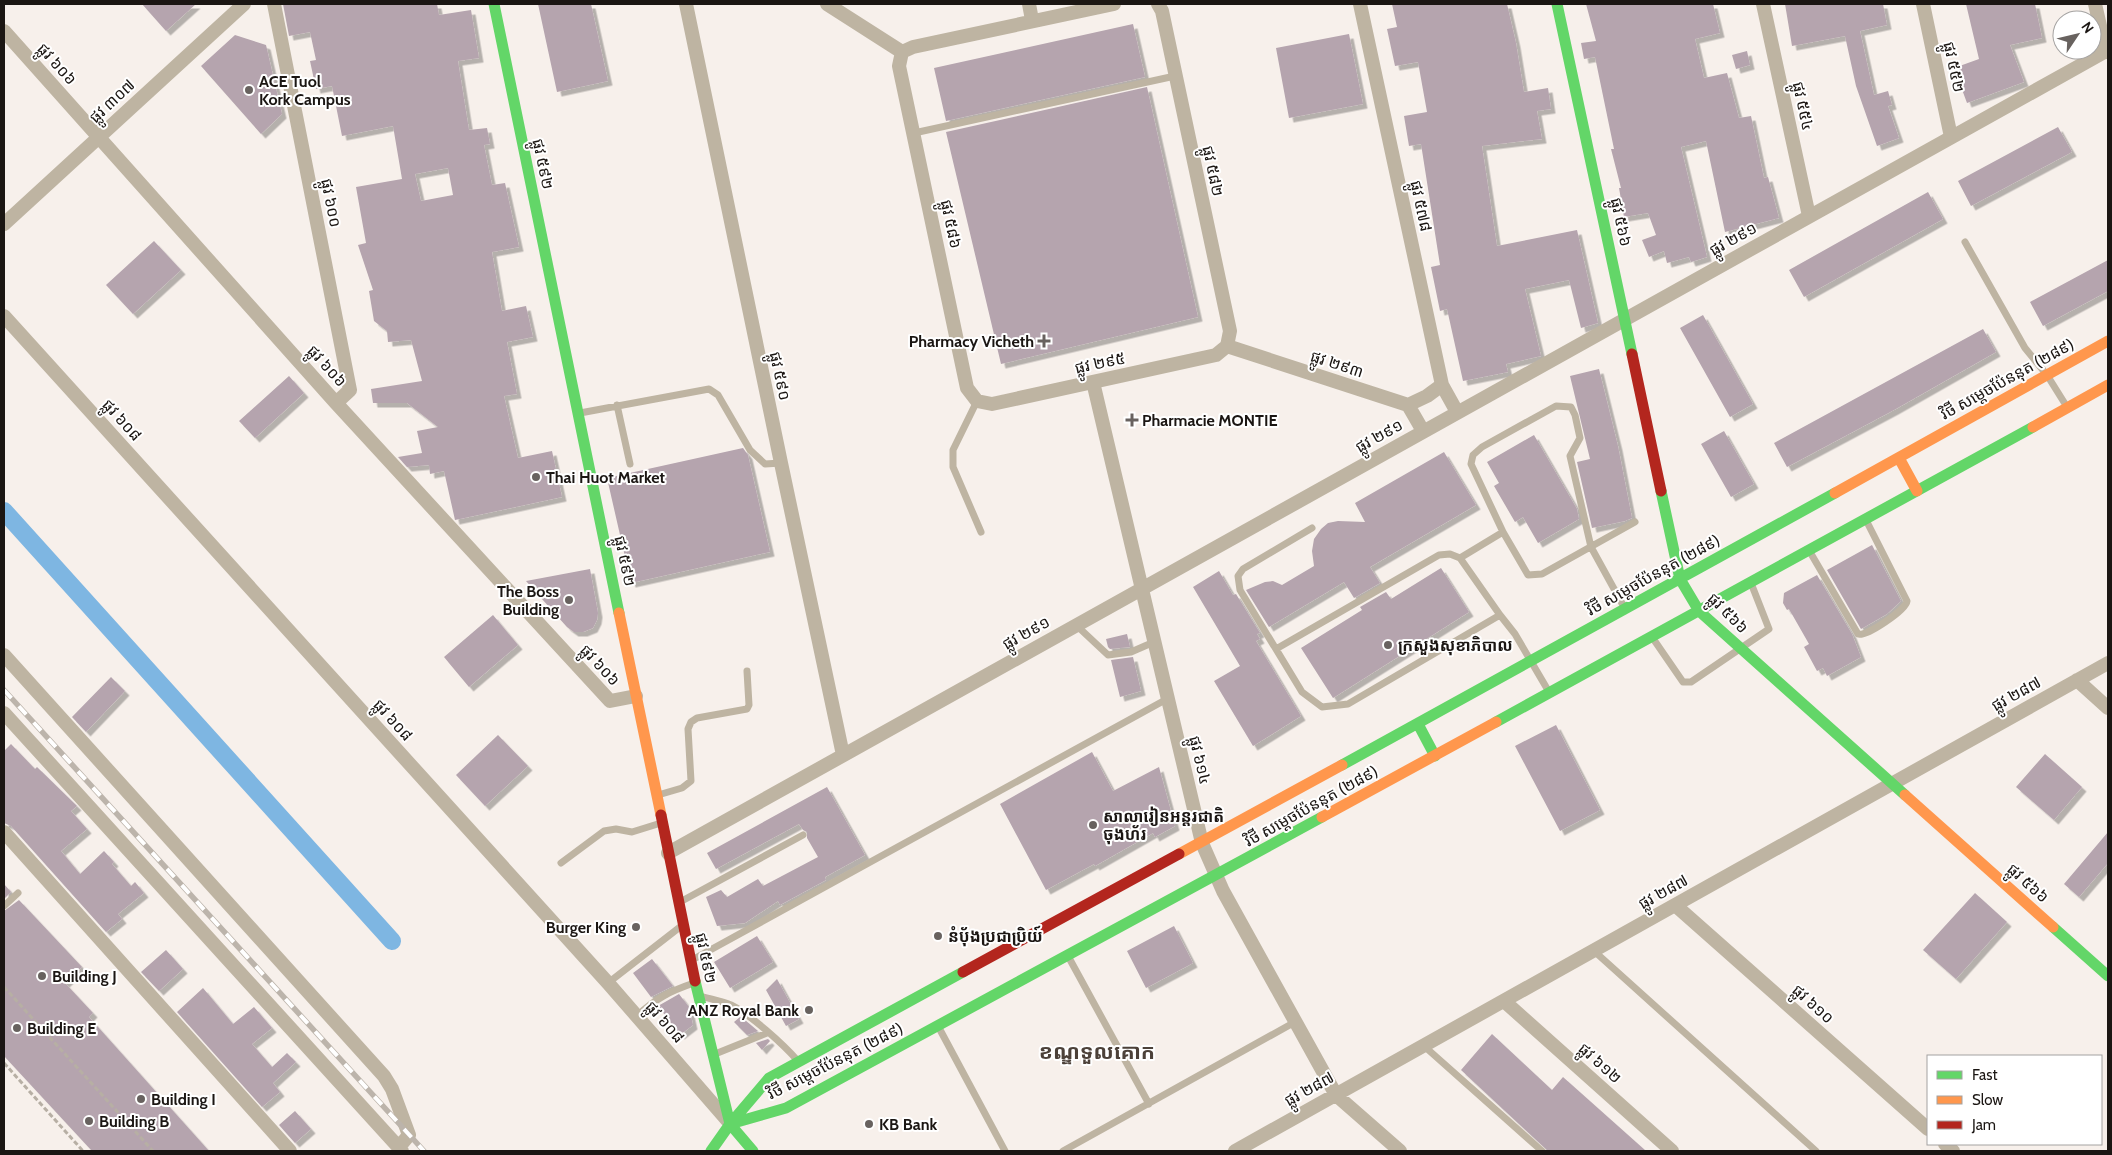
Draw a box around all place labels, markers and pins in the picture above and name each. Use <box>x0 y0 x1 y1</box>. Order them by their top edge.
place label: ACE Tuol Kork Campus <box>259 72 351 109</box>
marker: ACE Tuol Kork Campus <box>243 84 255 96</box>
place label: Pharmacy Vicheth <box>909 332 1034 351</box>
marker: Pharmacy Vicheth <box>1038 335 1050 347</box>
place label: Pharmacie MONTIE <box>1142 411 1278 430</box>
marker: Pharmacie MONTIE <box>1126 414 1138 426</box>
place label: Thai Huot Market <box>546 468 666 487</box>
marker: Thai Huot Market <box>530 471 542 483</box>
place label: The Boss Building <box>497 582 559 619</box>
marker: The Boss Building <box>563 594 575 606</box>
place label: ក្រសួងសុខាភិបាល <box>1398 635 1513 656</box>
marker: ក្រសួងសុខាភិបាល <box>1382 639 1394 651</box>
place label: សាលារៀនអន្តរជាតិ ចុងហ័រ <box>1103 806 1224 845</box>
marker: សាលារៀនអន្តរជាតិ ចុងហ័រ <box>1087 819 1099 831</box>
place label: Burger King <box>546 918 626 937</box>
marker: Burger King <box>630 921 642 933</box>
place label: នំបុ័ងប្រជាប្រិយ៍ <box>948 925 1043 947</box>
marker: នំបុ័ងប្រជាប្រិយ៍ <box>932 930 944 942</box>
place label: Building J <box>52 967 117 986</box>
marker: Building J <box>36 970 48 982</box>
place label: ANZ Royal Bank <box>688 1001 799 1020</box>
marker: ANZ Royal Bank <box>803 1004 815 1016</box>
place label: Building E <box>27 1019 96 1038</box>
marker: Building E <box>11 1022 23 1034</box>
place label: Building I <box>151 1090 216 1109</box>
marker: Building I <box>135 1093 147 1105</box>
place label: Building B <box>99 1112 169 1131</box>
marker: Building B <box>83 1115 95 1127</box>
place label: KB Bank <box>879 1115 937 1134</box>
marker: KB Bank <box>863 1118 875 1130</box>

